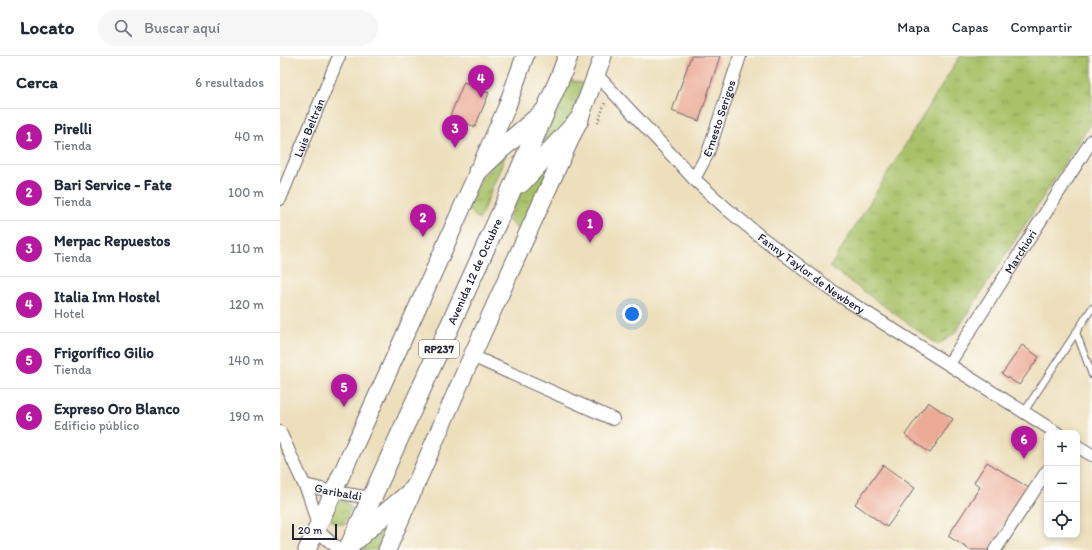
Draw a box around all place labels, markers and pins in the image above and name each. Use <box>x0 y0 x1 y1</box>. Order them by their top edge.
pin: 4 <box>468 65 494 98</box>
pin: 3 <box>442 115 468 148</box>
pin: 2 <box>410 204 436 237</box>
pin: 1 <box>577 210 603 243</box>
pin: 5 <box>331 374 357 407</box>
pin: 6 <box>1011 426 1037 459</box>

